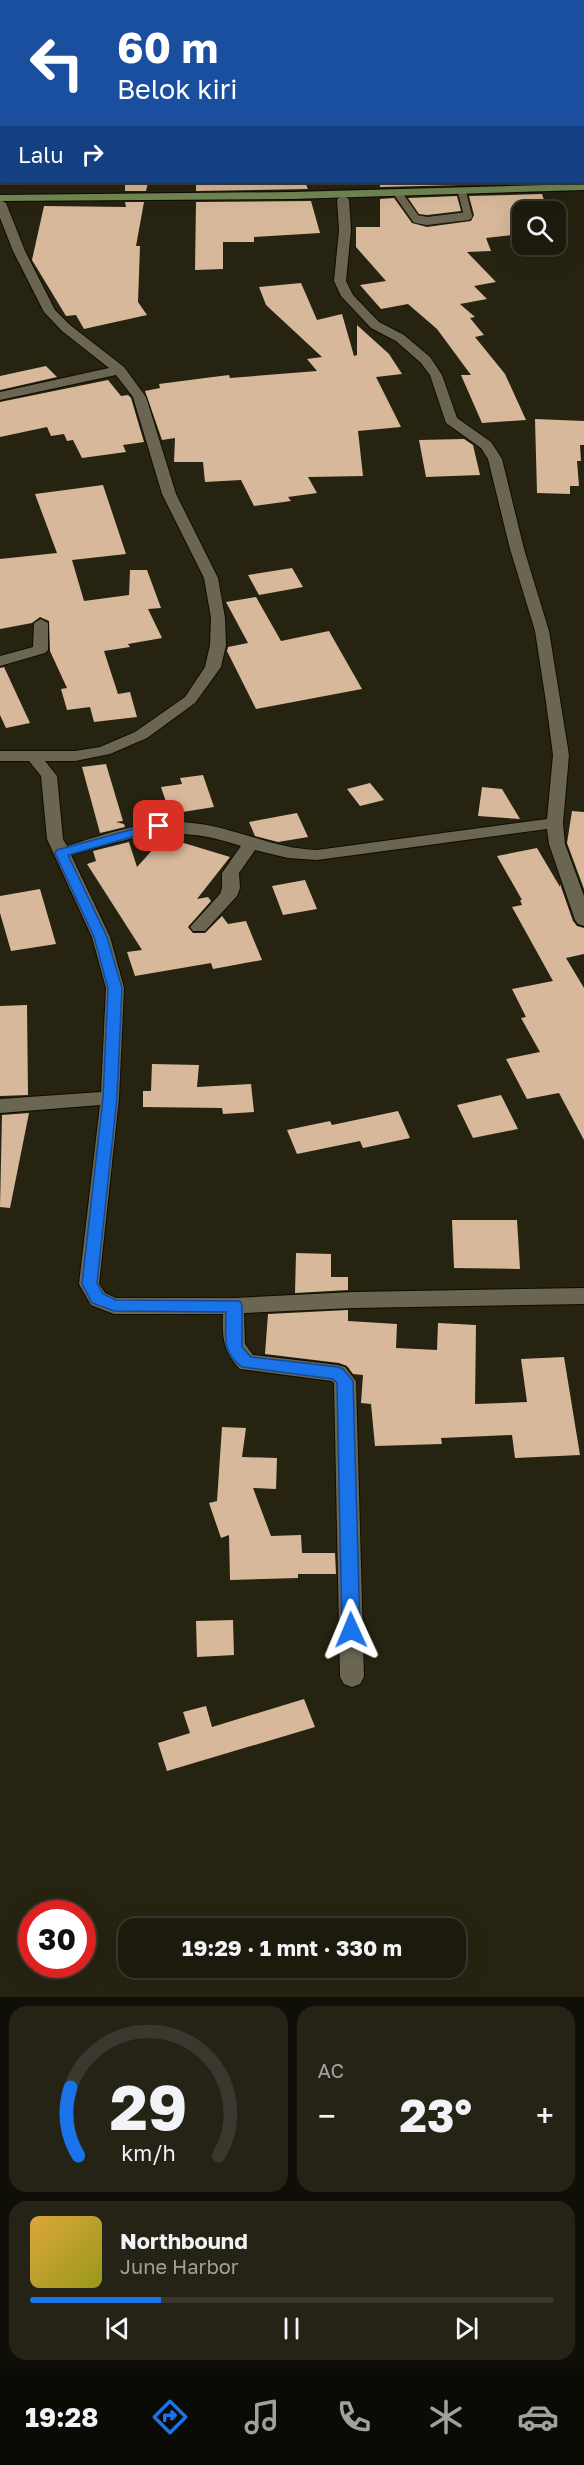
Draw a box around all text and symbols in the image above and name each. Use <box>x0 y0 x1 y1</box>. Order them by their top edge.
text: 60 m <box>117 22 218 72</box>
icon: left <box>18 24 96 102</box>
text: Belok kiri <box>117 73 238 105</box>
icon: right <box>76 138 109 171</box>
text: Lalu <box>18 141 64 168</box>
map controls <box>512 201 566 255</box>
button: search <box>512 201 566 255</box>
pin <box>133 800 184 851</box>
icon: arrive <box>142 809 175 842</box>
position arrow <box>319 1598 383 1662</box>
speed limit sign: 30 <box>18 1900 96 1978</box>
text: 19:29 · 1 mnt · 330 m <box>182 1934 402 1961</box>
text: AC <box>318 2058 344 2082</box>
text: 29 <box>109 2069 187 2144</box>
text: 23° <box>400 2088 472 2142</box>
text: − <box>318 2096 336 2135</box>
text: + <box>536 2096 554 2135</box>
text: km/h <box>121 2140 176 2166</box>
text: Northbound <box>120 2227 248 2254</box>
text: June Harbor <box>120 2254 239 2278</box>
icon: previous <box>101 2312 134 2345</box>
icon: pause <box>275 2312 308 2345</box>
icon: next <box>450 2312 483 2345</box>
icon: directions <box>149 2396 191 2438</box>
icon: music <box>241 2396 283 2438</box>
icon: phone <box>333 2396 375 2438</box>
icon: climate <box>425 2396 467 2438</box>
icon: car <box>517 2396 559 2438</box>
text: 19:28 <box>25 2401 98 2433</box>

